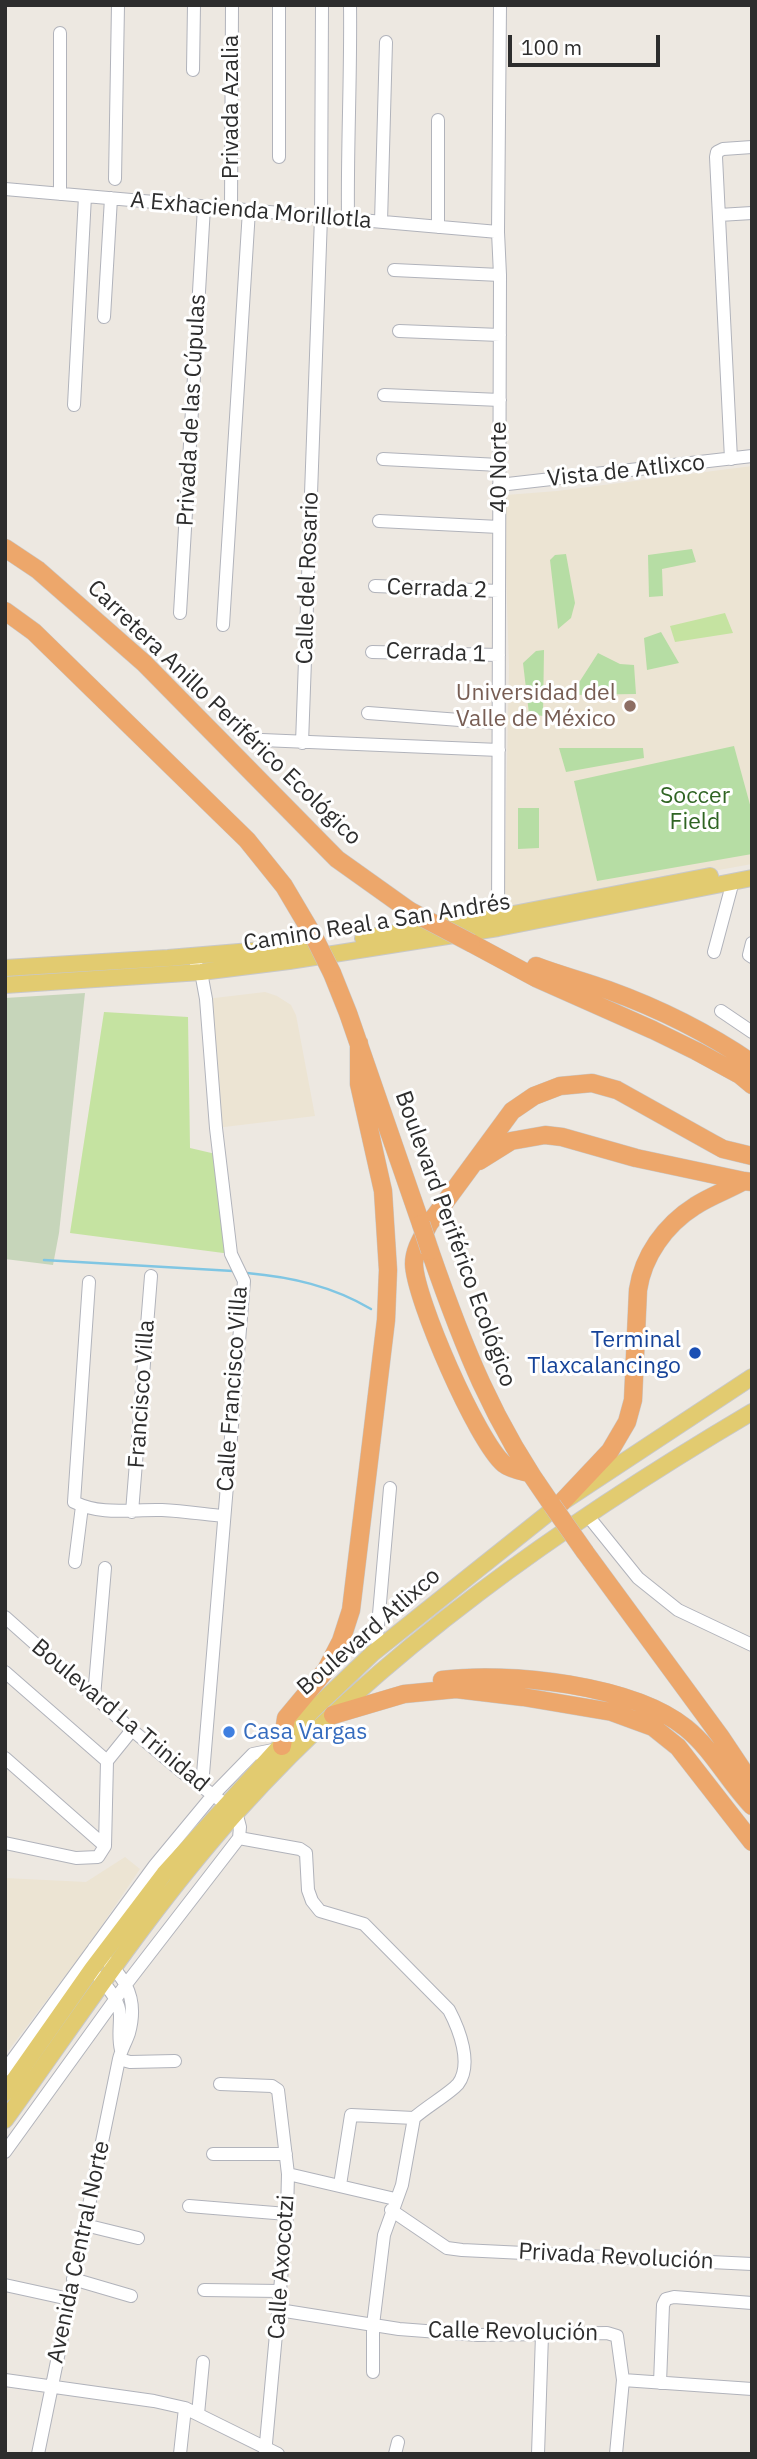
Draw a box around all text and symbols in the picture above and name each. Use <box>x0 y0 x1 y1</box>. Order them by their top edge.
scale bar <box>512 21 664 65</box>
text: 100 m <box>521 33 582 61</box>
street label: Privada Azalia <box>217 35 245 179</box>
street label: A Exhacienda Morillotla <box>129 187 373 235</box>
street label: Privada de las Cúpulas <box>172 293 212 527</box>
street label: 40 Norte <box>485 421 513 513</box>
street label: Vista de Atlixco <box>546 449 706 493</box>
street label: Calle del Rosario <box>291 491 325 665</box>
street label: Cerrada 2 <box>386 573 488 605</box>
street label: Carretera Anillo Periférico Ecológico <box>81 575 367 851</box>
street label: Cerrada 1 <box>385 637 487 669</box>
place label: Universidad del Valle de México <box>456 679 616 733</box>
marker: Universidad del Valle de México <box>622 698 638 714</box>
park label: Soccer Field <box>660 782 730 836</box>
street label: Camino Real a San Andrés <box>242 888 512 958</box>
street label: Boulevard Periférico Ecológico <box>388 1087 522 1391</box>
street label: Calle Francisco Villa <box>212 1285 254 1493</box>
street label: Francisco Villa <box>123 1319 161 1469</box>
place label: Terminal Tlaxcalancingo <box>527 1326 681 1380</box>
marker: Terminal Tlaxcalancingo <box>687 1345 703 1361</box>
street label: Boulevard Atlixco <box>292 1562 446 1702</box>
street label: Boulevard La Trinidad <box>26 1634 214 1798</box>
place label: Casa Vargas <box>243 1718 368 1746</box>
marker: Casa Vargas <box>221 1724 237 1740</box>
street label: Avenida Central Norte <box>42 2138 116 2366</box>
street label: Calle Axocotzi <box>263 2194 301 2340</box>
street label: Privada Revolución <box>518 2238 714 2276</box>
street label: Calle Revolución <box>428 2317 598 2347</box>

